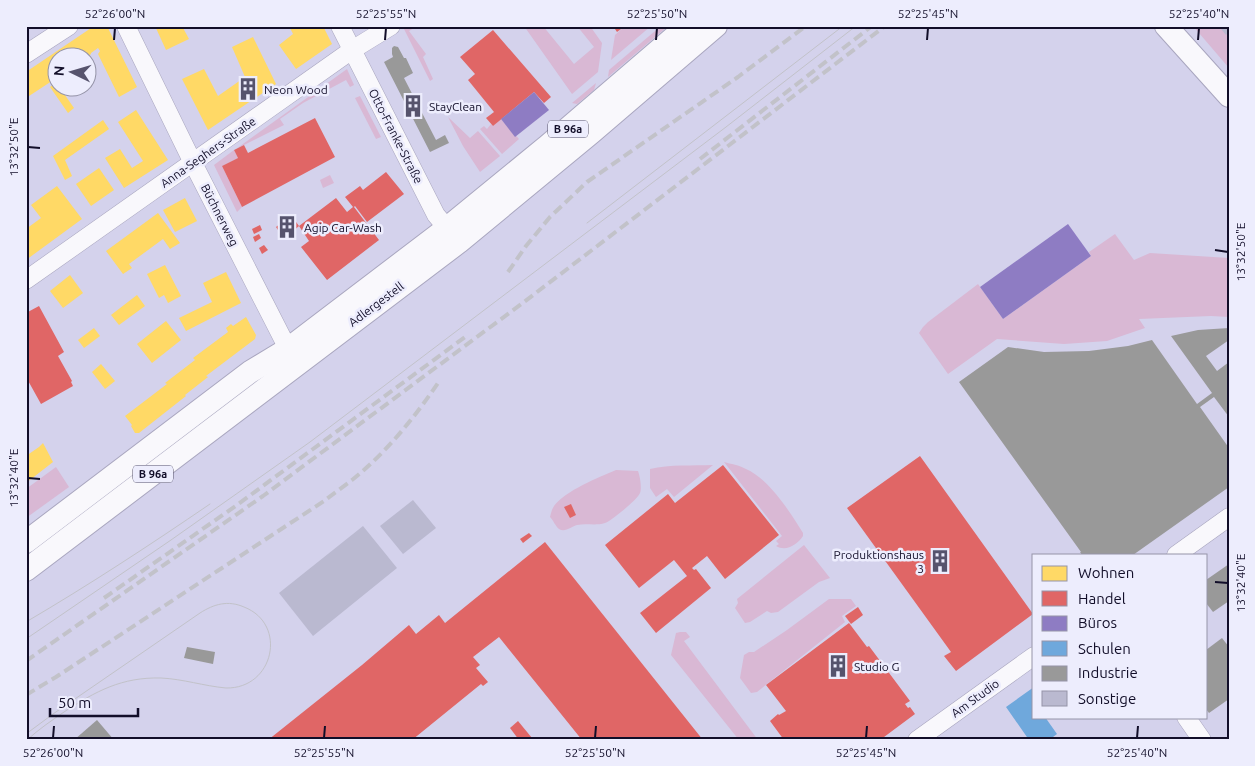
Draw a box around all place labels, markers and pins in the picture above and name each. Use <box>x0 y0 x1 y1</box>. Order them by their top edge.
building icon: Neon Wood <box>235 76 261 102</box>
place label: Neon Wood <box>264 83 328 96</box>
building icon: StayClean <box>400 93 426 119</box>
place label: StayClean <box>429 100 482 113</box>
building icon: Agip Car-Wash <box>274 214 300 240</box>
place label: Agip Car-Wash <box>304 221 382 234</box>
place label: Produktionshaus 3 <box>834 548 924 575</box>
building icon: Produktionshaus 3 <box>927 548 953 574</box>
building icon: Studio G <box>825 653 851 679</box>
place label: Studio G <box>854 660 900 673</box>

